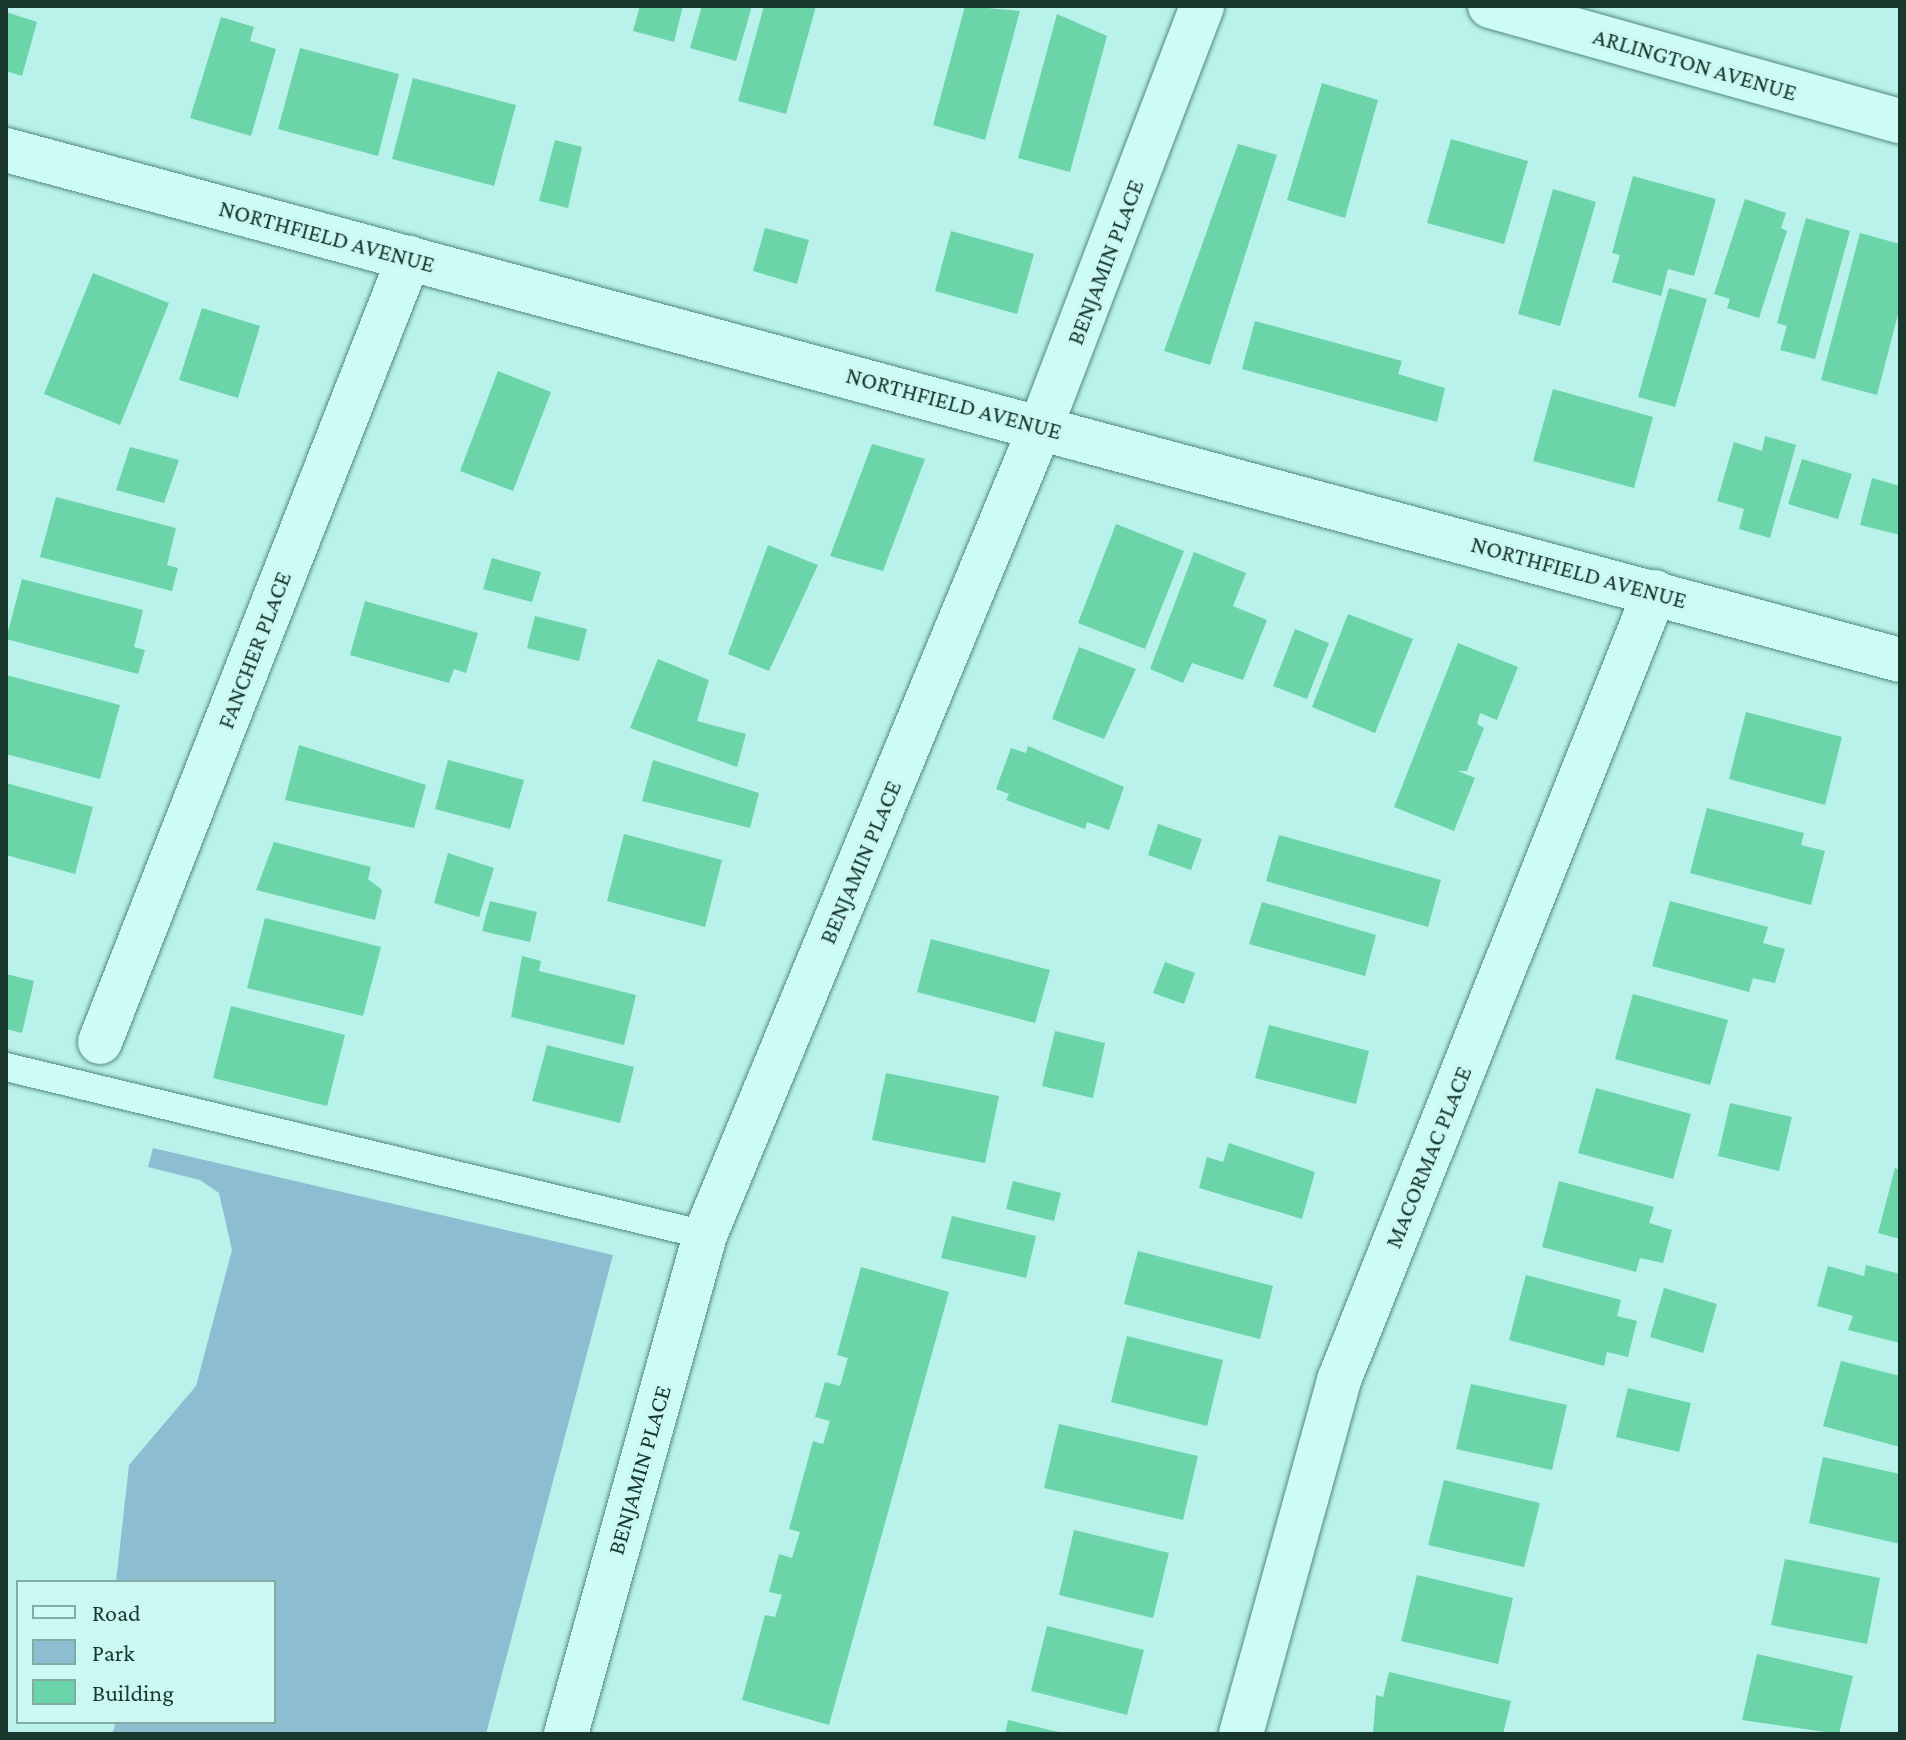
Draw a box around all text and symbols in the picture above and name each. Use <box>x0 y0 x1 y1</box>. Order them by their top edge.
street label: ARLINGTON AVENUE <box>1590 21 1800 107</box>
street label: BENJAMIN PLACE <box>1060 175 1150 349</box>
street label: NORTHFIELD AVENUE <box>216 193 438 279</box>
street label: NORTHFIELD AVENUE <box>843 360 1065 446</box>
street label: NORTHFIELD AVENUE <box>1468 529 1690 615</box>
street label: FANCHER PLACE <box>211 567 297 733</box>
street label: BENJAMIN PLACE <box>813 776 907 948</box>
street label: MACORMAC PLACE <box>1378 1062 1478 1252</box>
street label: BENJAMIN PLACE <box>601 1382 677 1558</box>
legend <box>16 1580 276 1724</box>
text: Road <box>92 1599 141 1626</box>
text: Park <box>92 1639 135 1666</box>
text: Building <box>92 1679 174 1706</box>

